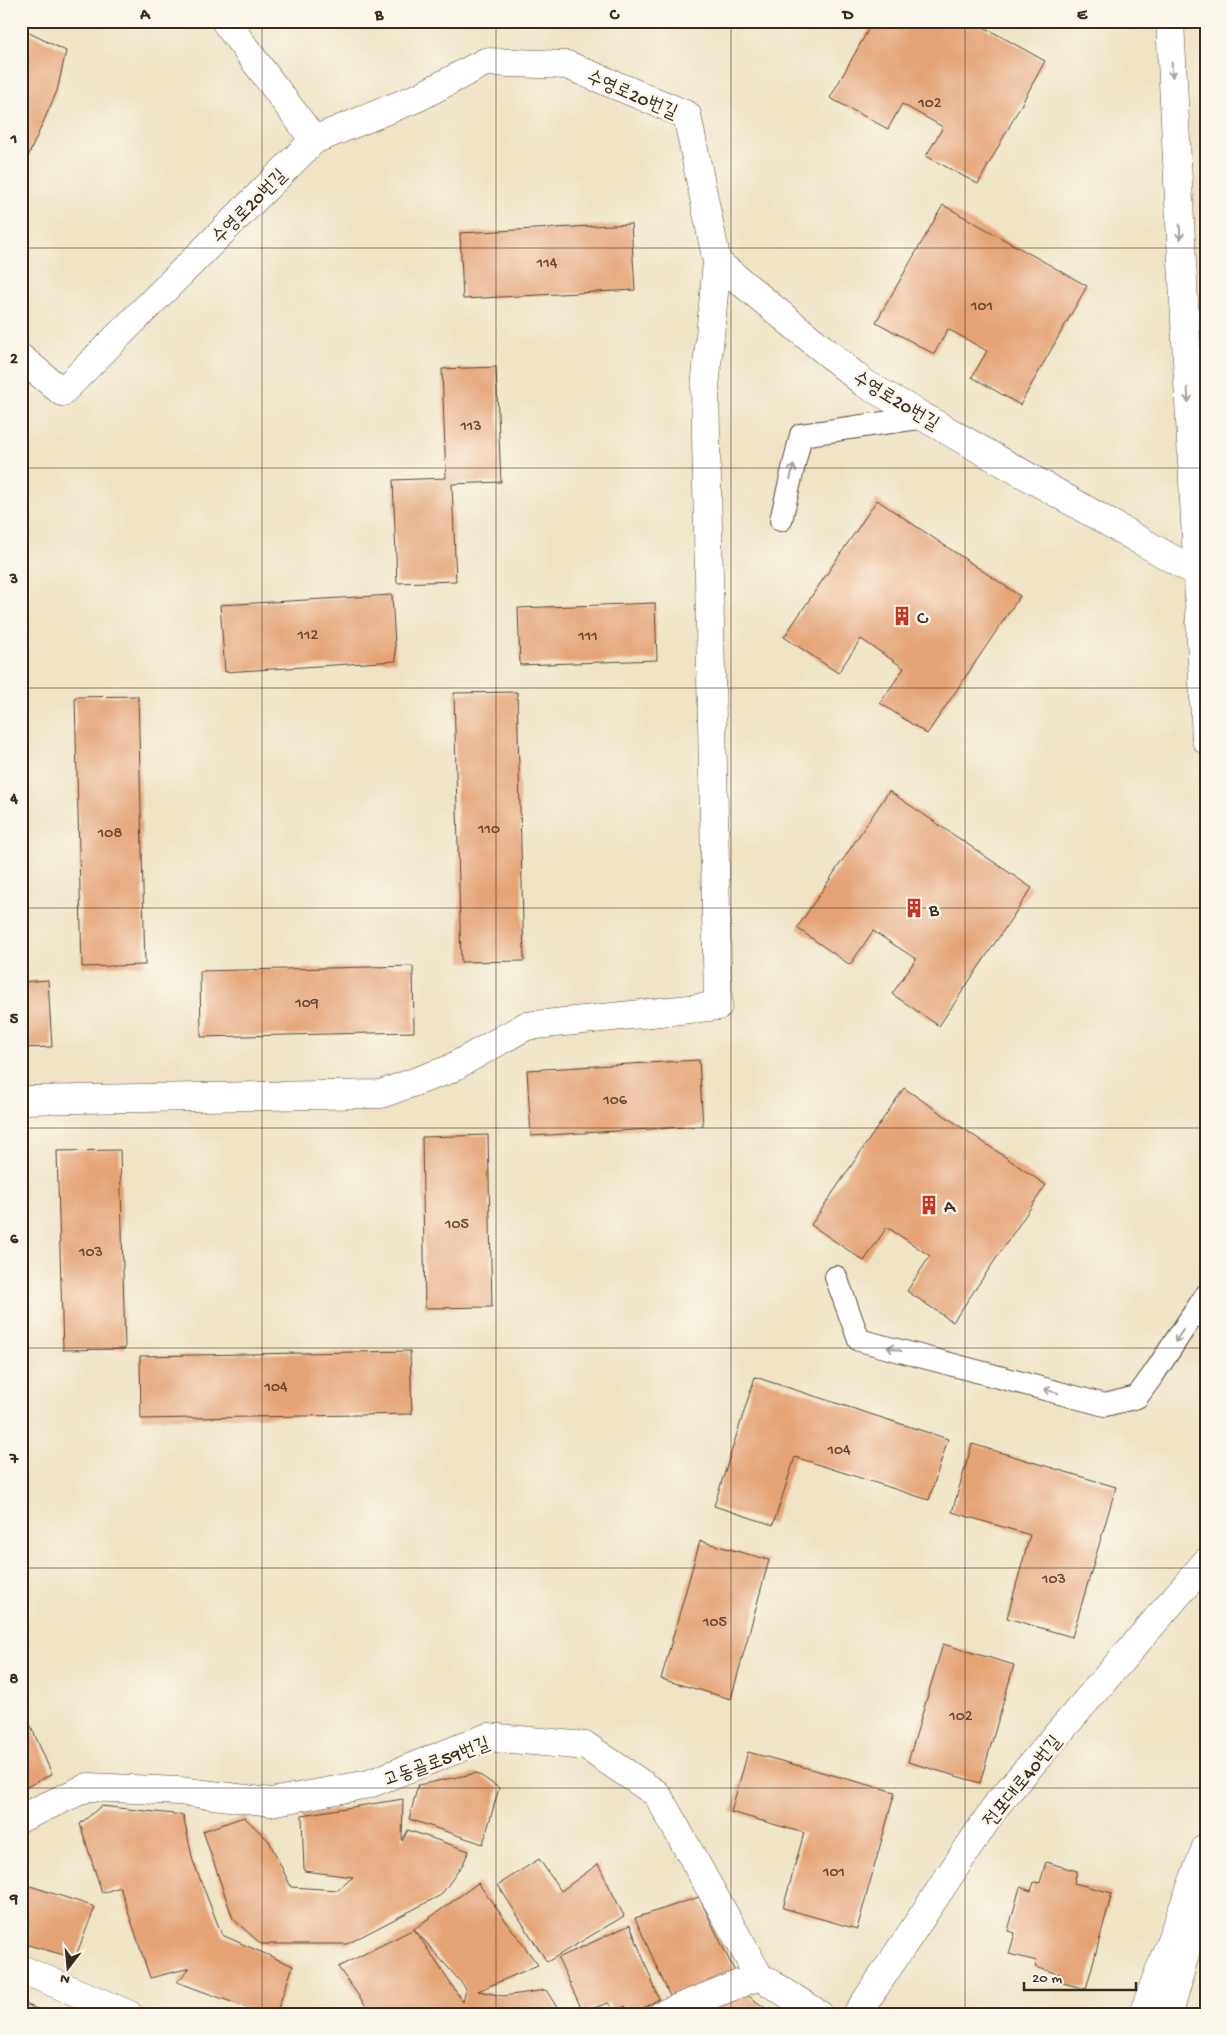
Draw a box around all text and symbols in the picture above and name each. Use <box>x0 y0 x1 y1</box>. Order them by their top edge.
text: A <box>139 7 151 26</box>
text: B <box>374 7 384 26</box>
text: C <box>609 7 620 26</box>
text: D <box>841 7 854 26</box>
text: E <box>1077 7 1088 26</box>
one-way arrow <box>1168 62 1177 78</box>
street label: 수영로20번길 <box>583 67 681 126</box>
house number: 102 <box>917 95 942 114</box>
text: 1 <box>10 131 17 150</box>
street label: 수영로20번길 <box>208 165 293 250</box>
one-way arrow <box>1176 224 1185 240</box>
house number: 114 <box>536 255 558 274</box>
house number: 101 <box>970 298 993 317</box>
text: 2 <box>10 351 18 370</box>
street label: 수영로20번길 <box>848 367 943 437</box>
one-way arrow <box>1183 386 1192 402</box>
house number: 113 <box>459 418 482 437</box>
one-way arrow <box>788 465 798 481</box>
text: 3 <box>9 571 18 590</box>
building icon: C <box>891 605 913 627</box>
place label: C <box>917 608 929 631</box>
house number: 112 <box>297 627 319 646</box>
house number: 111 <box>577 628 598 647</box>
text: 4 <box>9 791 18 810</box>
house number: 110 <box>477 821 500 840</box>
house number: 108 <box>97 825 122 844</box>
building icon: B <box>903 897 925 919</box>
place label: B <box>928 900 940 923</box>
house number: 109 <box>294 995 319 1014</box>
text: 5 <box>10 1011 19 1030</box>
house number: 106 <box>602 1092 628 1111</box>
building icon: A <box>918 1194 940 1216</box>
place label: A <box>944 1197 957 1220</box>
house number: 105 <box>444 1216 469 1235</box>
text: 6 <box>10 1231 19 1250</box>
house number: 103 <box>78 1244 103 1263</box>
one-way arrow <box>1174 1329 1184 1343</box>
one-way arrow <box>887 1344 903 1353</box>
house number: 104 <box>263 1379 288 1398</box>
one-way arrow <box>1044 1386 1060 1395</box>
house number: 104 <box>826 1442 851 1461</box>
text: 7 <box>9 1451 19 1470</box>
house number: 103 <box>1041 1571 1066 1590</box>
house number: 105 <box>702 1614 727 1633</box>
text: 8 <box>10 1671 19 1690</box>
house number: 102 <box>948 1708 973 1727</box>
street label: 전포대로40번길 <box>980 1732 1068 1833</box>
street label: 고동골로59번길 <box>381 1733 493 1793</box>
house number: 101 <box>822 1864 845 1883</box>
text: 9 <box>9 1891 18 1910</box>
north arrow <box>42 1942 92 1992</box>
scale bar <box>1024 1960 1137 1992</box>
text: N <box>58 1969 72 1988</box>
text: 20 m <box>1032 1970 1062 1988</box>

